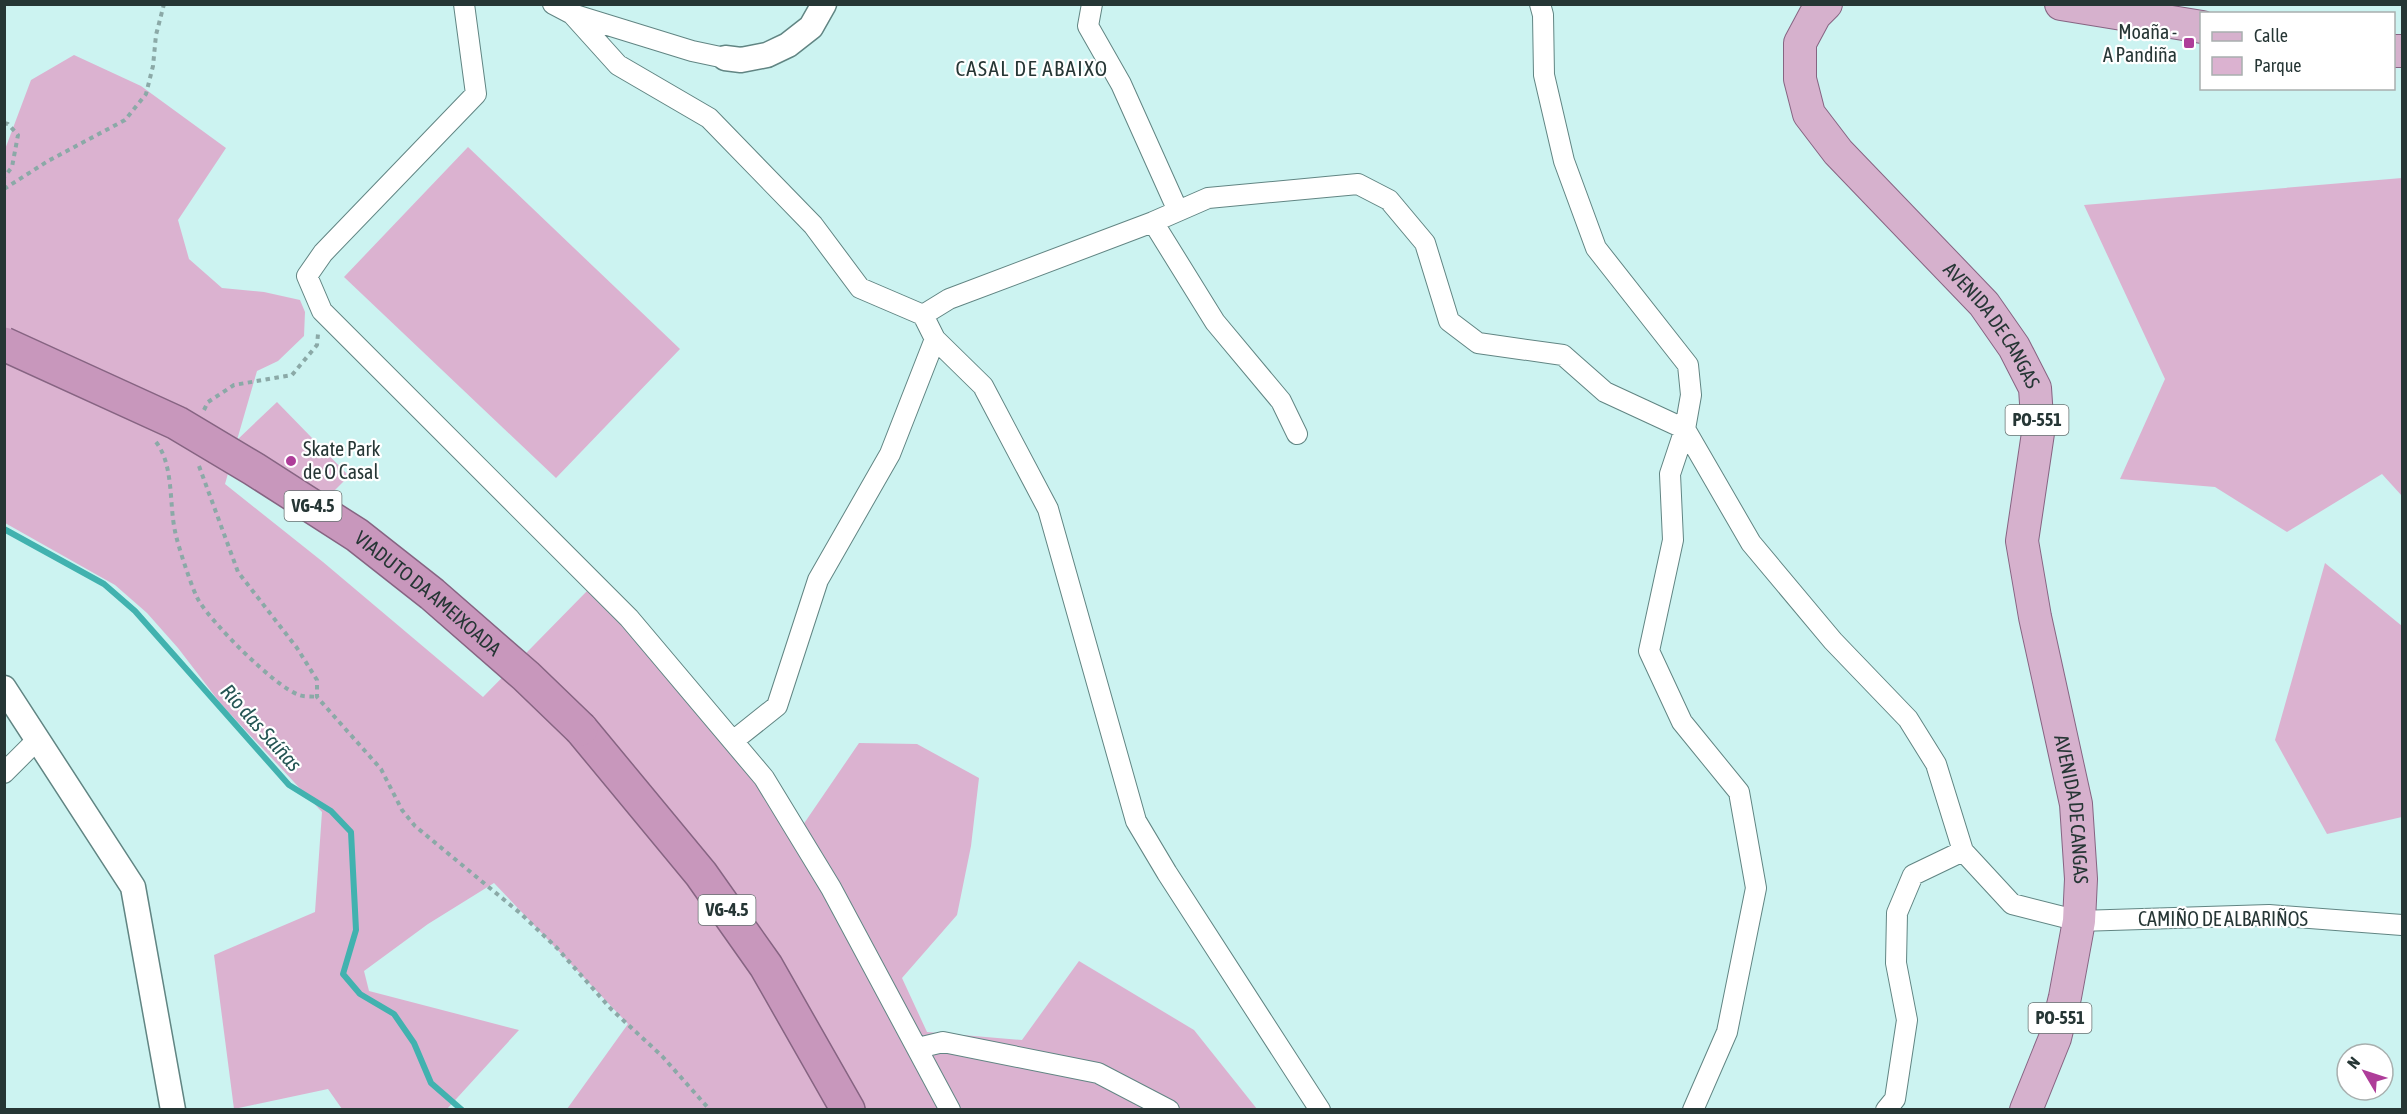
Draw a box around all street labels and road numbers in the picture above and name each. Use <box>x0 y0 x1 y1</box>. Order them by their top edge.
street label: AVENIDA DE CANGAS <box>1939 257 2045 392</box>
road number: PO-551 <box>2006 405 2068 435</box>
road number: VG-4.5 <box>284 491 342 521</box>
street label: VIADUTO DA AMEIXOADA <box>351 526 506 660</box>
street label: AVENIDA DE CANGAS <box>2050 733 2093 884</box>
road number: VG-4.5 <box>698 895 756 925</box>
street label: CAMIÑO DE ALBARIÑOS <box>2138 907 2308 930</box>
road number: PO-551 <box>2028 1003 2092 1033</box>

